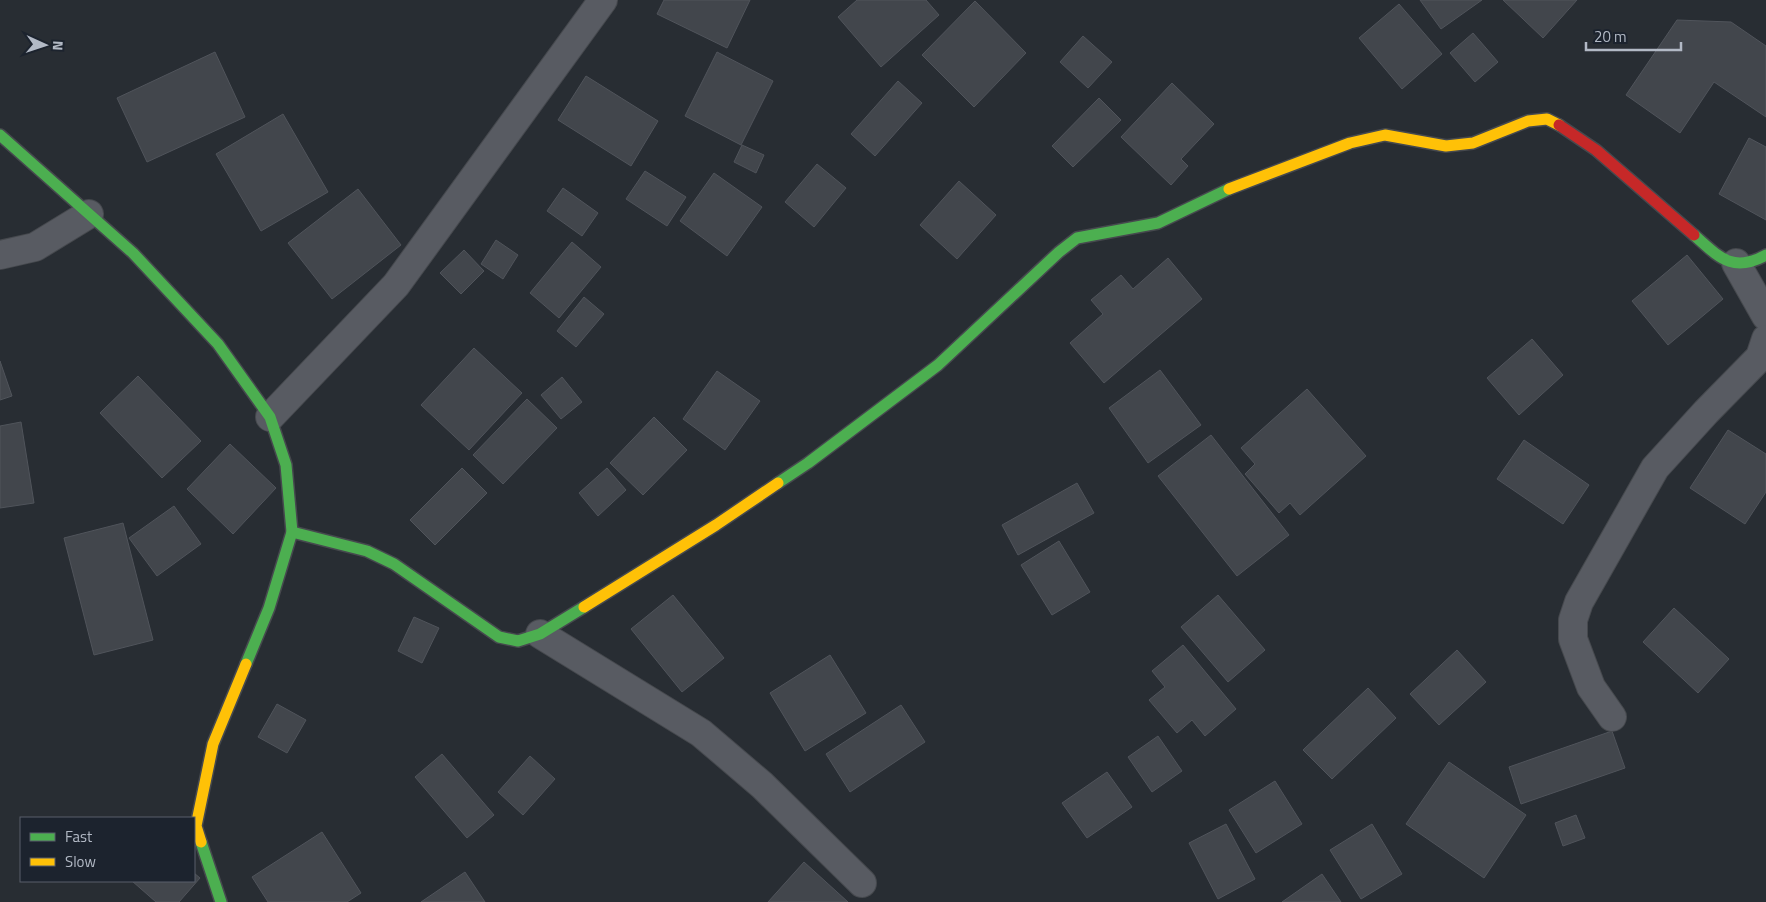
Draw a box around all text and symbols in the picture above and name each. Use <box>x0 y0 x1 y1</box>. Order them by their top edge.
north arrow <box>20 20 70 70</box>
scale bar <box>1586 20 1681 52</box>
text: 20 m <box>1594 25 1627 48</box>
text: N <box>48 40 69 51</box>
legend <box>20 817 195 882</box>
text: Fast <box>65 825 93 848</box>
text: Slow <box>65 850 96 873</box>

